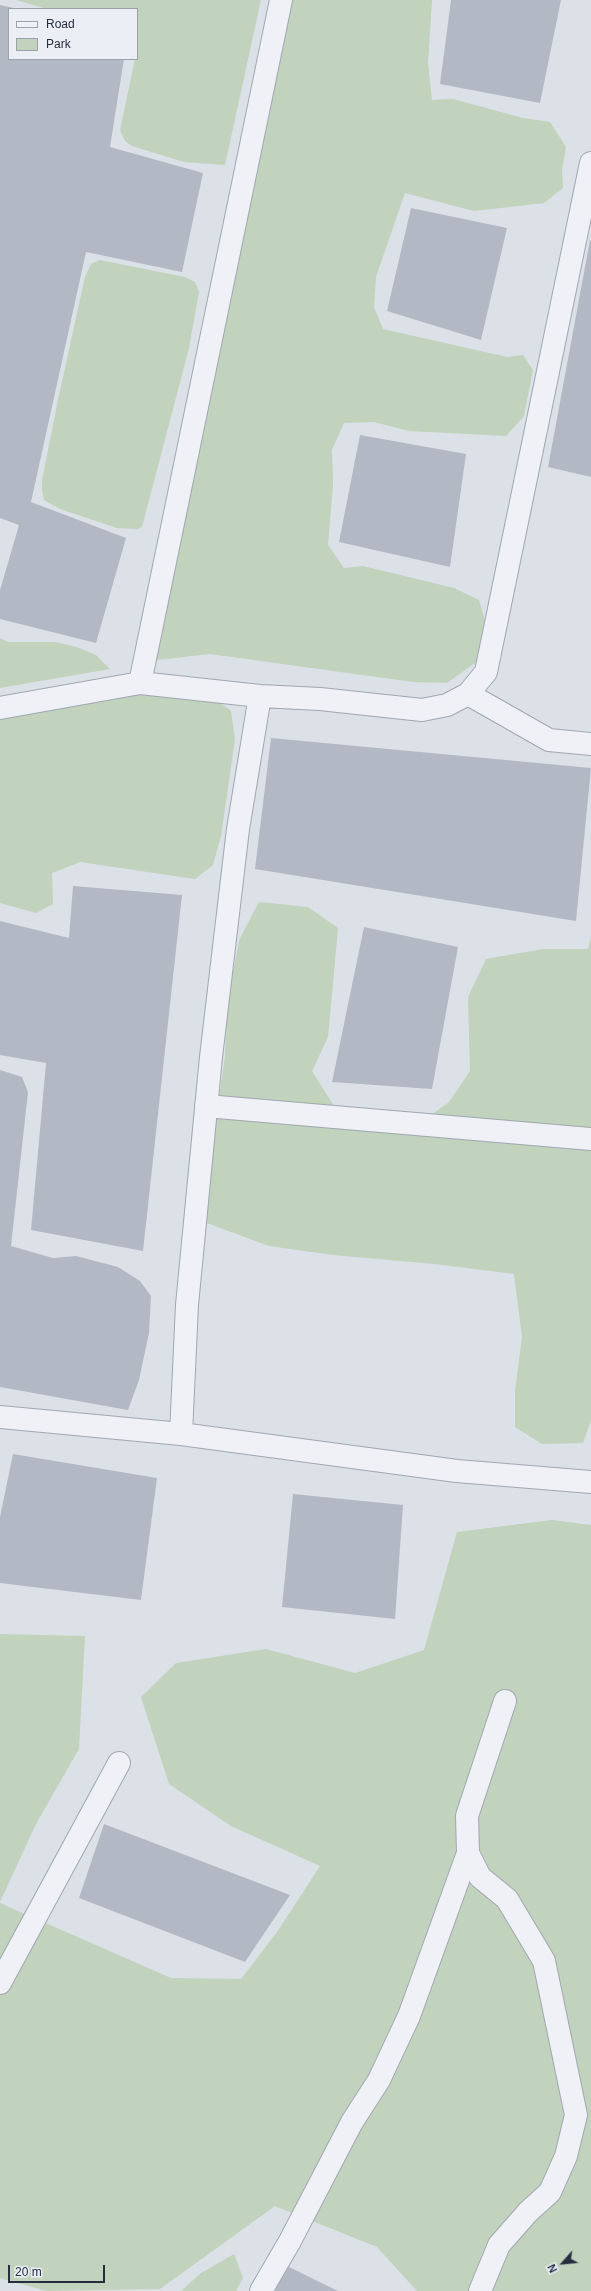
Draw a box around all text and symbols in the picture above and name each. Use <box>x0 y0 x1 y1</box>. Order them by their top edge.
legend <box>8 8 138 60</box>
text: Road <box>46 17 75 31</box>
text: Park <box>46 37 71 51</box>
north arrow <box>543 2243 583 2283</box>
scale bar <box>10 2257 107 2283</box>
text: N <box>545 2262 559 2275</box>
text: 20 m <box>15 2265 42 2279</box>

